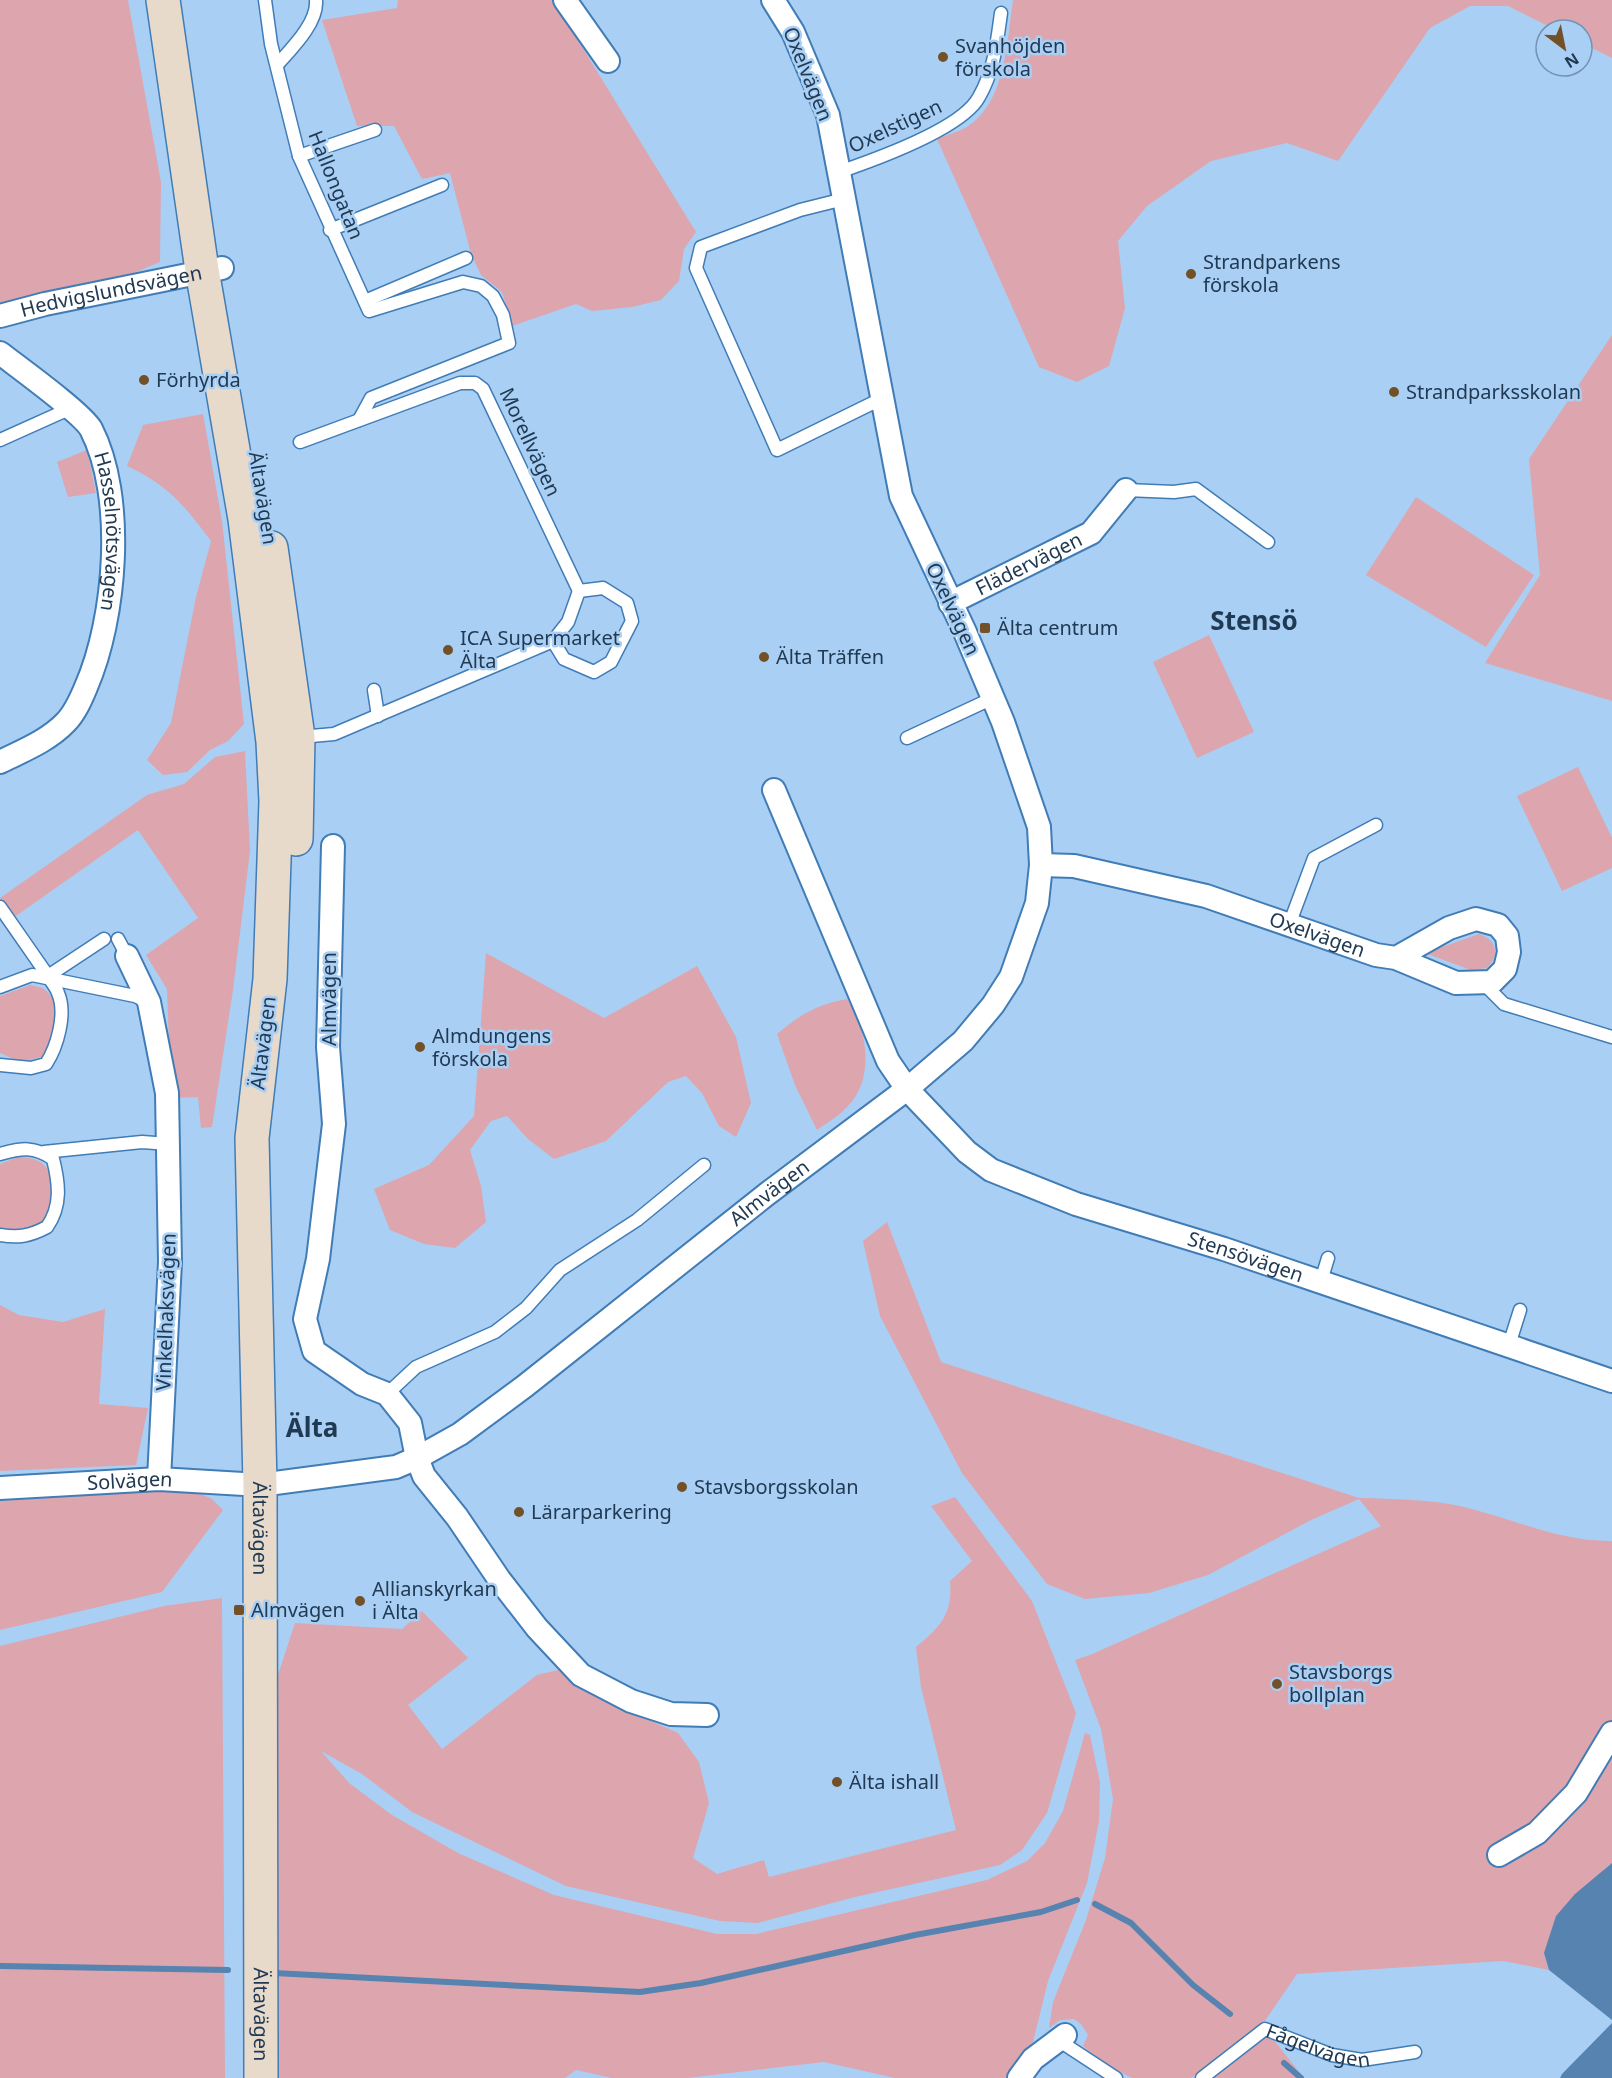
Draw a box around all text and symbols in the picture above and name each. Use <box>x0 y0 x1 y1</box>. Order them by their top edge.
north arrow <box>1534 18 1594 78</box>
street label: Oxelvägen <box>777 23 840 125</box>
place label: Svanhöjden förskola <box>955 32 1065 82</box>
text: N <box>1561 48 1583 73</box>
marker: Svanhöjden förskola <box>936 50 950 64</box>
street label: Oxelstigen <box>844 92 946 159</box>
street label: Hallongatan <box>302 126 371 243</box>
place label: Strandparkens förskola <box>1203 248 1341 298</box>
street label: Hedvigslundsvägen <box>17 258 204 323</box>
marker: Strandparkens förskola <box>1184 267 1198 281</box>
place label: Förhyrda <box>156 366 241 393</box>
marker: Förhyrda <box>137 373 151 387</box>
place label: Strandparksskolan <box>1406 378 1581 405</box>
street label: Morellvägen <box>493 383 567 501</box>
marker: Strandparksskolan <box>1387 385 1401 399</box>
street label: Hasselnötsvägen <box>88 448 127 613</box>
street label: Ältavägen <box>243 450 284 546</box>
street label: Flädervägen <box>971 526 1087 601</box>
street label: Oxelvägen <box>920 558 987 660</box>
district label: Stensö <box>1210 602 1298 638</box>
place label: Älta centrum <box>997 614 1118 641</box>
marker: Älta centrum <box>978 621 992 635</box>
place label: ICA Supermarket Älta <box>460 624 620 674</box>
marker: ICA Supermarket Älta <box>441 643 455 657</box>
place label: Älta Träffen <box>776 643 884 670</box>
marker: Älta Träffen <box>757 650 771 664</box>
street label: Oxelvägen <box>1266 905 1369 963</box>
street label: Almvägen <box>315 952 342 1046</box>
street label: Ältavägen <box>243 995 282 1091</box>
place label: Almdungens förskola <box>432 1022 551 1072</box>
marker: Almdungens förskola <box>413 1040 427 1054</box>
street label: Almvägen <box>723 1153 814 1232</box>
street label: Stensövägen <box>1184 1225 1307 1288</box>
street label: Vinkelhaksvägen <box>149 1233 182 1391</box>
district label: Älta <box>286 1409 338 1445</box>
street label: Solvägen <box>86 1465 173 1496</box>
place label: Stavsborgsskolan <box>694 1473 859 1500</box>
marker: Stavsborgsskolan <box>675 1480 689 1494</box>
street label: Ältavägen <box>247 1482 274 1575</box>
place label: Lärarparkering <box>531 1498 672 1525</box>
marker: Lärarparkering <box>512 1505 526 1519</box>
place label: Allianskyrkan i Älta <box>372 1575 497 1625</box>
marker: Allianskyrkan i Älta <box>353 1594 367 1608</box>
place label: Almvägen <box>251 1596 345 1623</box>
marker: Almvägen <box>232 1603 246 1617</box>
place label: Stavsborgs bollplan <box>1289 1658 1393 1708</box>
marker: Stavsborgs bollplan <box>1270 1677 1284 1691</box>
place label: Älta ishall <box>849 1768 939 1795</box>
marker: Älta ishall <box>830 1775 844 1789</box>
street label: Ältavägen <box>248 1968 275 2061</box>
street label: Fågelvägen <box>1262 2017 1372 2074</box>

